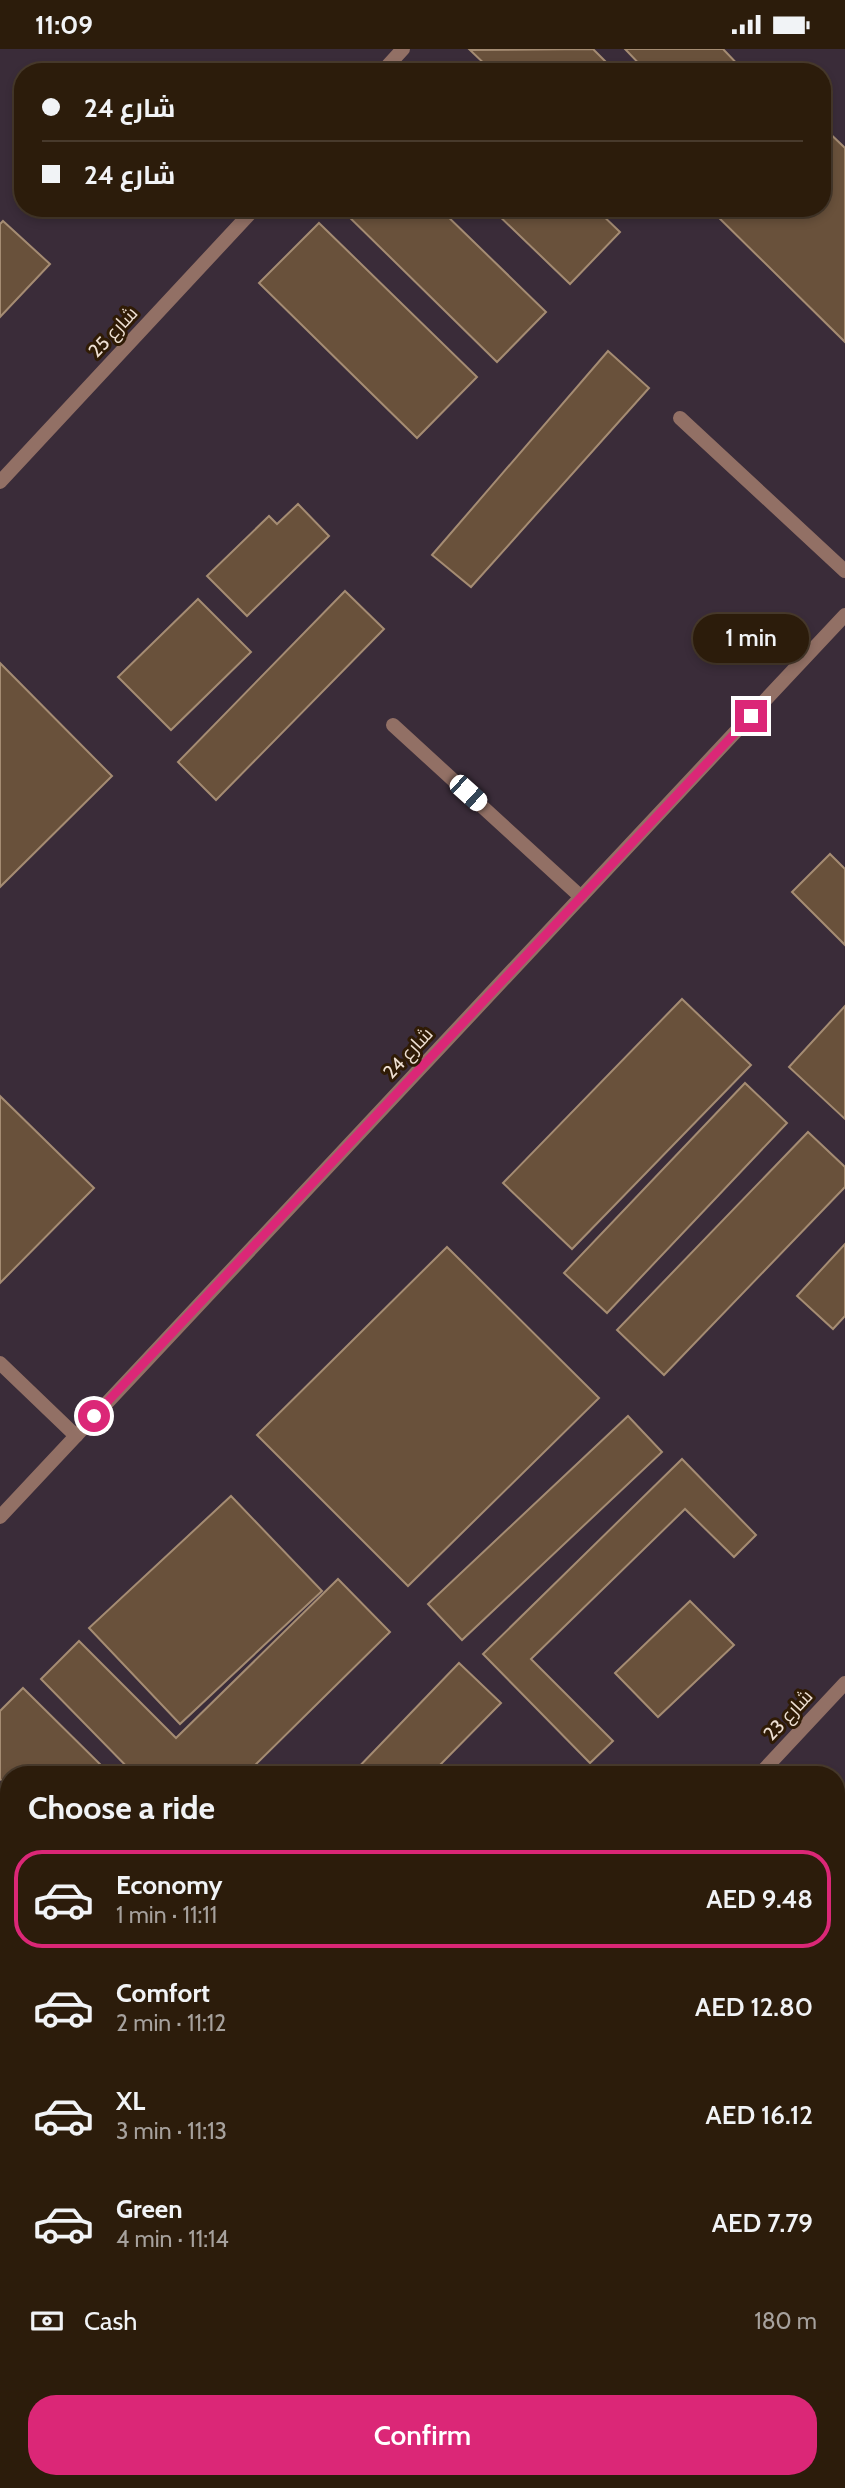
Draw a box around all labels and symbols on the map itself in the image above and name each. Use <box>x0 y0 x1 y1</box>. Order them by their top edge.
street label: شارع 25 <box>84 302 144 364</box>
callout: 1 min <box>693 615 809 663</box>
route end <box>735 700 767 732</box>
car <box>446 771 491 815</box>
street label: شارع 24 <box>378 1022 439 1085</box>
route start <box>78 1400 110 1432</box>
street label: شارع 23 <box>759 1685 819 1747</box>

